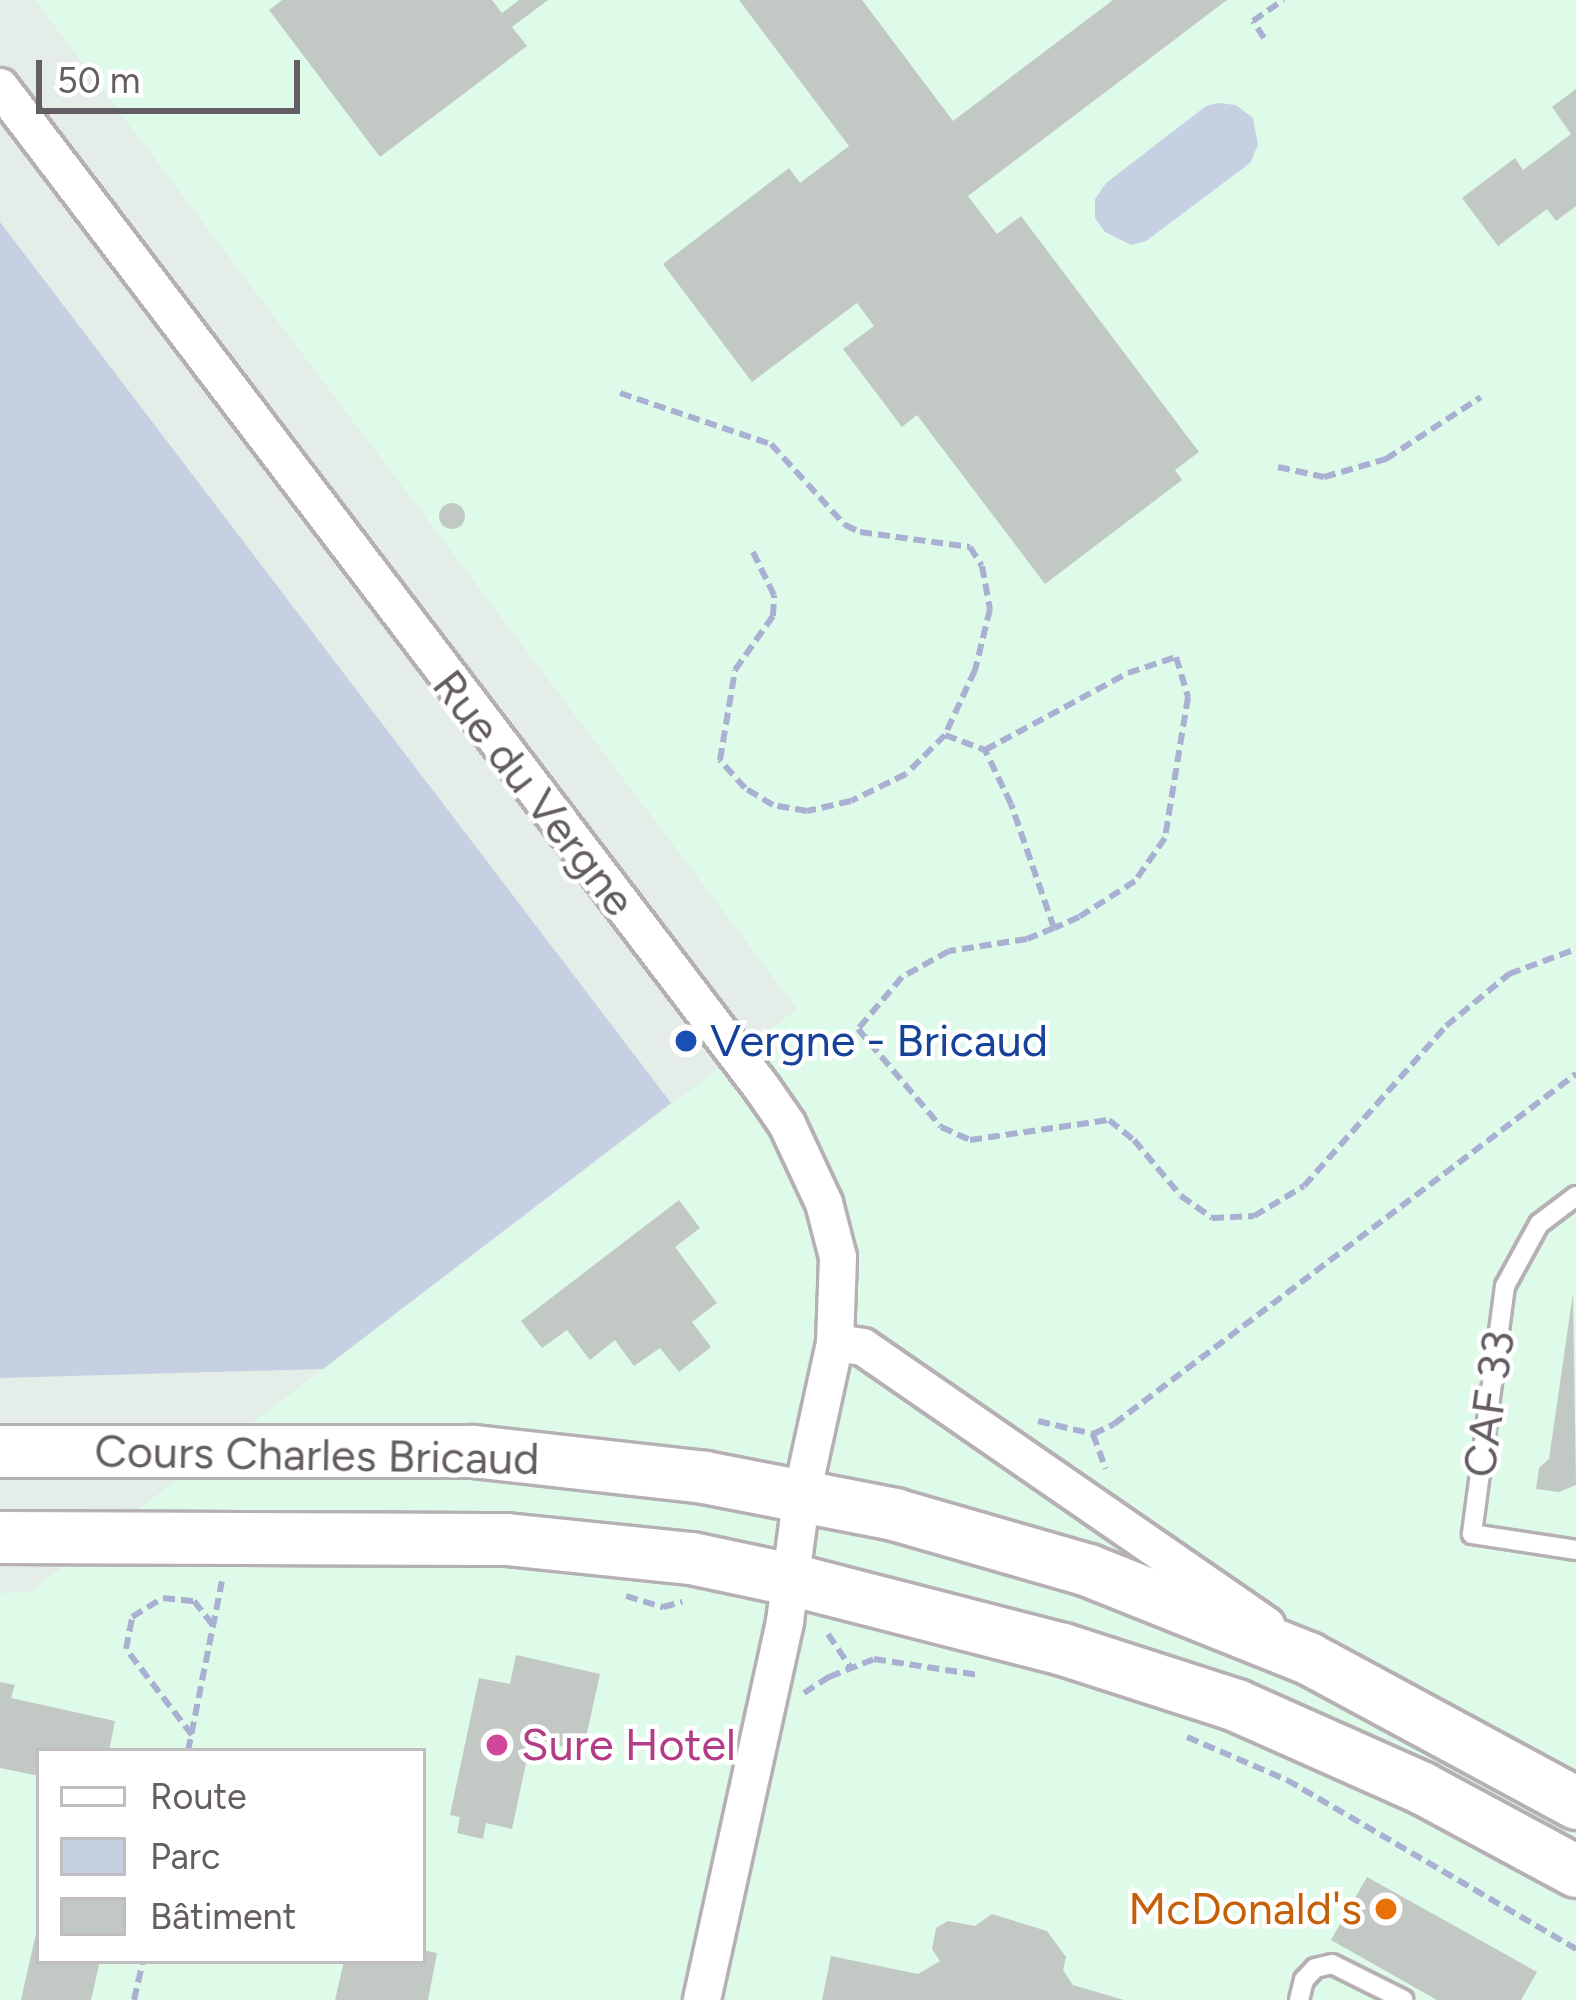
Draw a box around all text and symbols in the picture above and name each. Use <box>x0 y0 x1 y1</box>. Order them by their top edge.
scale bar <box>42 36 306 110</box>
text: 50 m <box>57 59 140 102</box>
street label: Rue du Vergne <box>421 659 647 927</box>
place label: Vergne - Bricaud <box>710 1014 1048 1068</box>
marker: Vergne - Bricaud <box>673 1028 699 1054</box>
street label: CAF 33 <box>1452 1327 1526 1481</box>
street label: Cours Charles Bricaud <box>94 1424 540 1486</box>
place label: Sure Hotel <box>521 1718 736 1772</box>
marker: Sure Hotel <box>484 1732 510 1758</box>
legend <box>36 1748 426 1964</box>
text: Route <box>150 1775 247 1818</box>
text: Parc <box>150 1835 221 1878</box>
place label: McDonald's <box>1128 1882 1362 1936</box>
text: Bâtiment <box>150 1895 296 1938</box>
marker: McDonald's <box>1373 1896 1399 1922</box>

